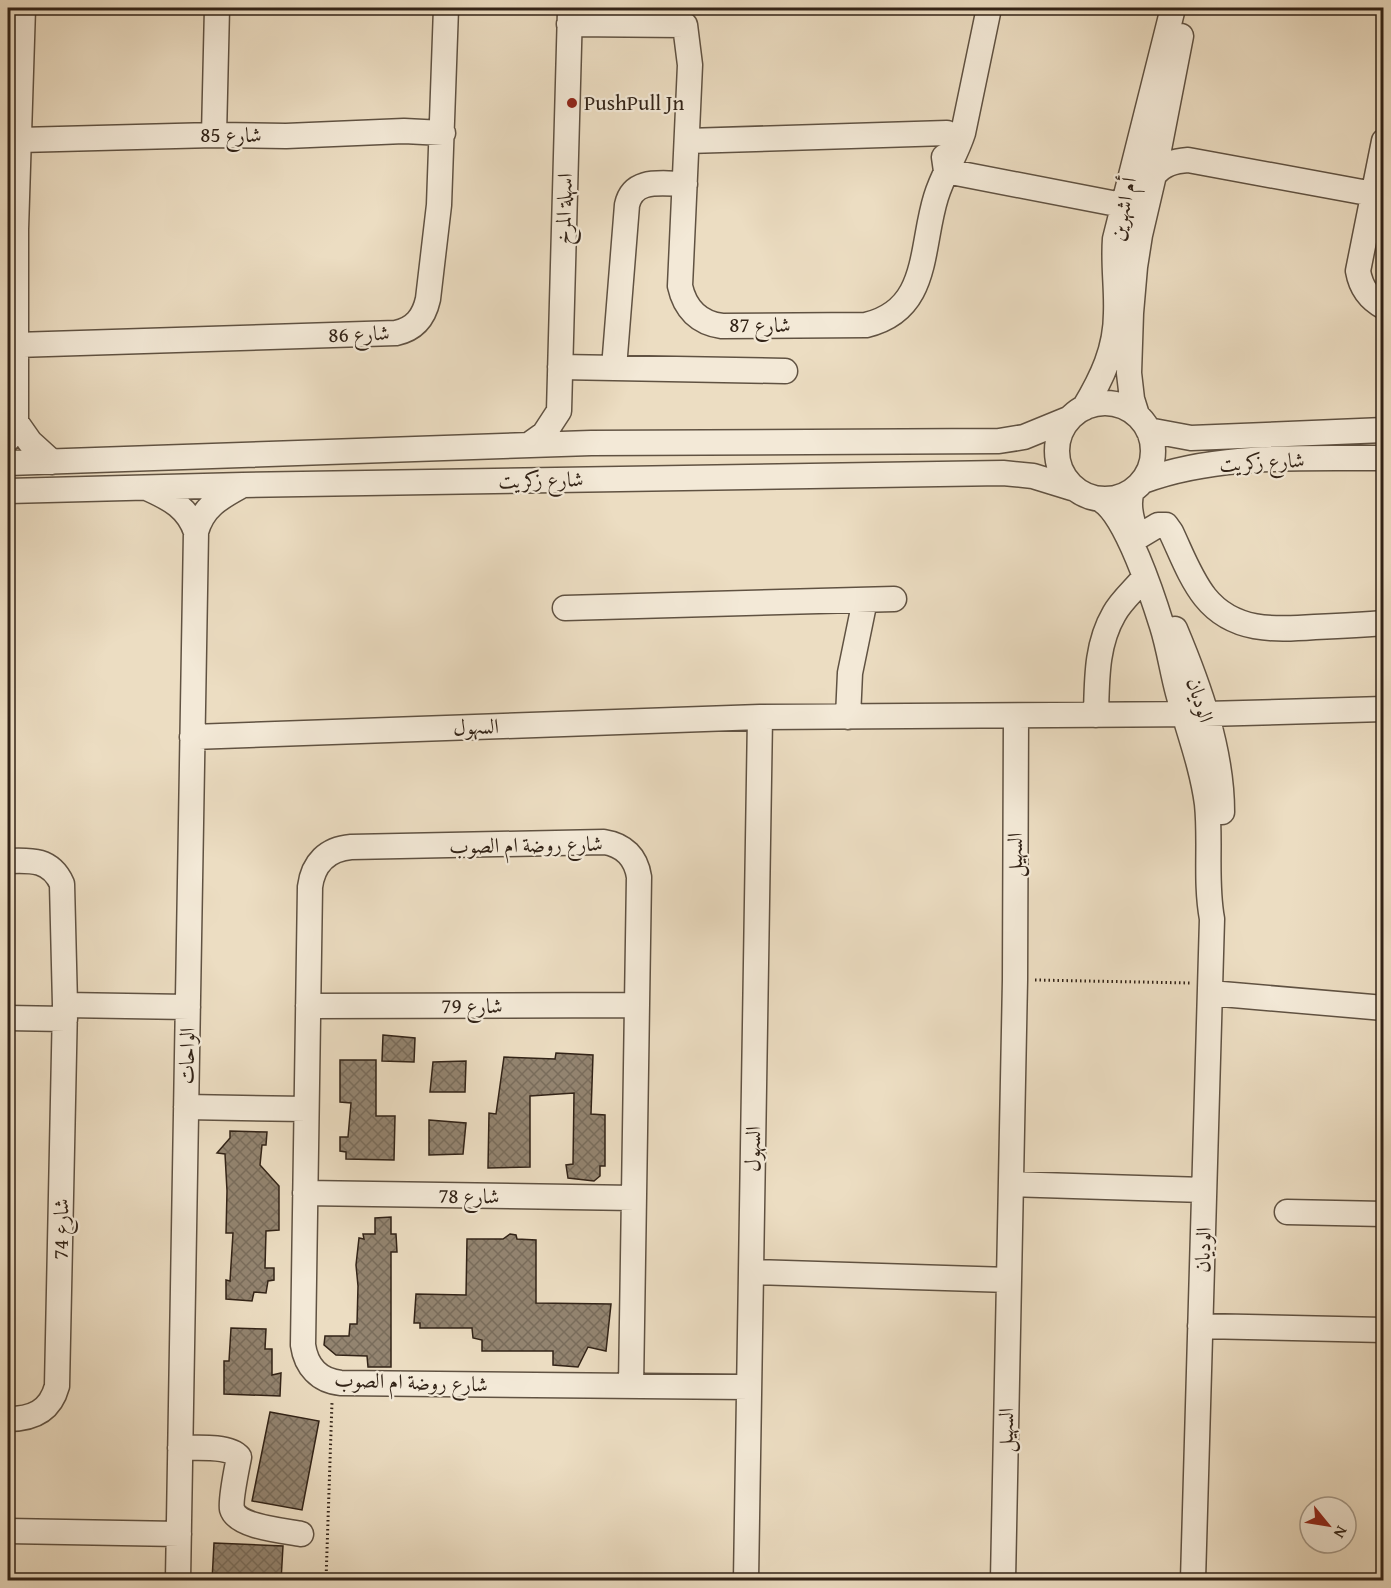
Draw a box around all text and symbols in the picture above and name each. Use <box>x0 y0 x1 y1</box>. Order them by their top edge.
place label: PushPull Jn <box>584 87 684 118</box>
marker: PushPull Jn <box>565 96 579 110</box>
street label: شارع 85 <box>200 119 262 153</box>
street label: اسهلة المرخ <box>547 173 584 245</box>
street label: أم اشهرين <box>1101 174 1147 244</box>
street label: شارع 87 <box>729 309 791 343</box>
street label: شارع 86 <box>328 317 390 353</box>
street label: شارع زكريت <box>1219 444 1305 482</box>
street label: شارع زكريت <box>498 463 584 499</box>
street label: الوديان <box>1179 673 1222 726</box>
street label: السهول <box>453 710 499 743</box>
street label: شارع روضة ام الصوب <box>449 828 603 864</box>
street label: السهيل <box>999 833 1030 877</box>
street label: شارع 79 <box>441 990 503 1024</box>
street label: الواحات <box>171 1027 202 1085</box>
street label: السهول <box>737 1126 768 1172</box>
street label: شارع 78 <box>438 1179 500 1215</box>
street label: شارع 74 <box>44 1198 80 1260</box>
street label: الوديان <box>1186 1227 1219 1273</box>
street label: شارع روضة ام الصوب <box>333 1363 488 1403</box>
street label: السهيل <box>990 1407 1021 1453</box>
north arrow <box>1298 1495 1358 1555</box>
text: N <box>1328 1522 1354 1543</box>

